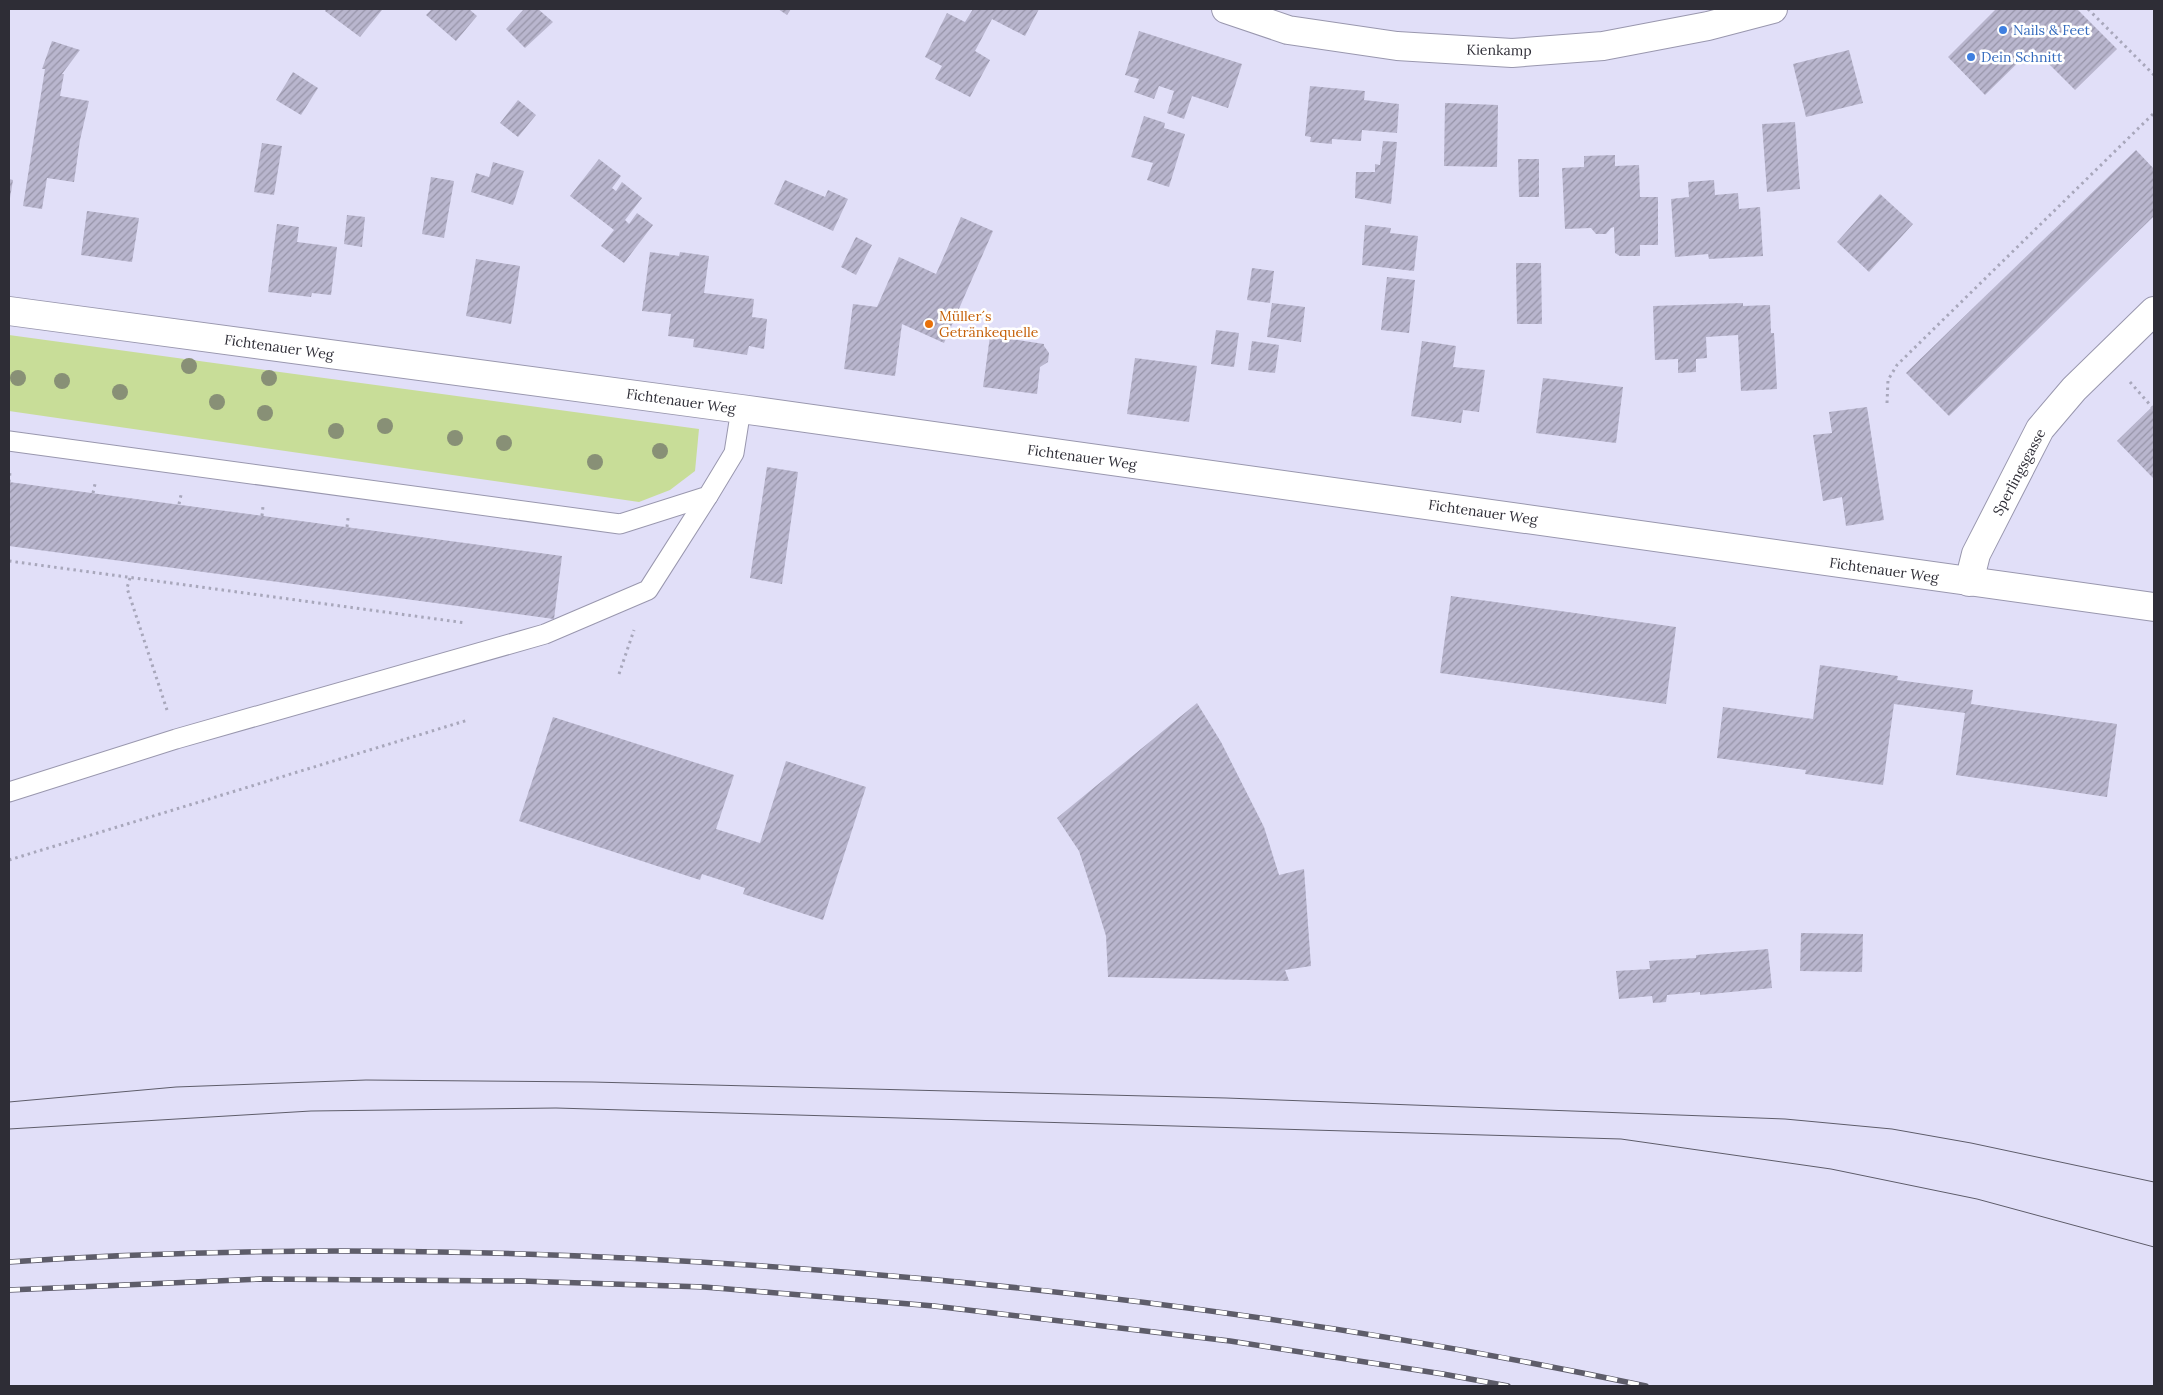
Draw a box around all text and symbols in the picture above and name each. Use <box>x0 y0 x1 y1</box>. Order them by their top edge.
place label: Nails & Feet <box>2013 21 2091 39</box>
marker: Nails & Feet <box>1997 24 2009 36</box>
street label: Kienkamp <box>1466 40 1532 60</box>
place label: Dein Schnitt <box>1981 48 2063 66</box>
marker: Dein Schnitt <box>1965 51 1977 63</box>
place label: Müller´s Getränkequelle <box>939 307 1039 341</box>
marker: Müller´s Getränkequelle <box>923 318 935 330</box>
street label: Fichtenauer Weg <box>223 330 335 364</box>
street label: Fichtenauer Weg <box>625 384 737 418</box>
street label: Sperlingsgasse <box>1989 425 2050 519</box>
street label: Fichtenauer Weg <box>1026 440 1138 474</box>
street label: Fichtenauer Weg <box>1427 495 1539 529</box>
street label: Fichtenauer Weg <box>1828 553 1940 587</box>

